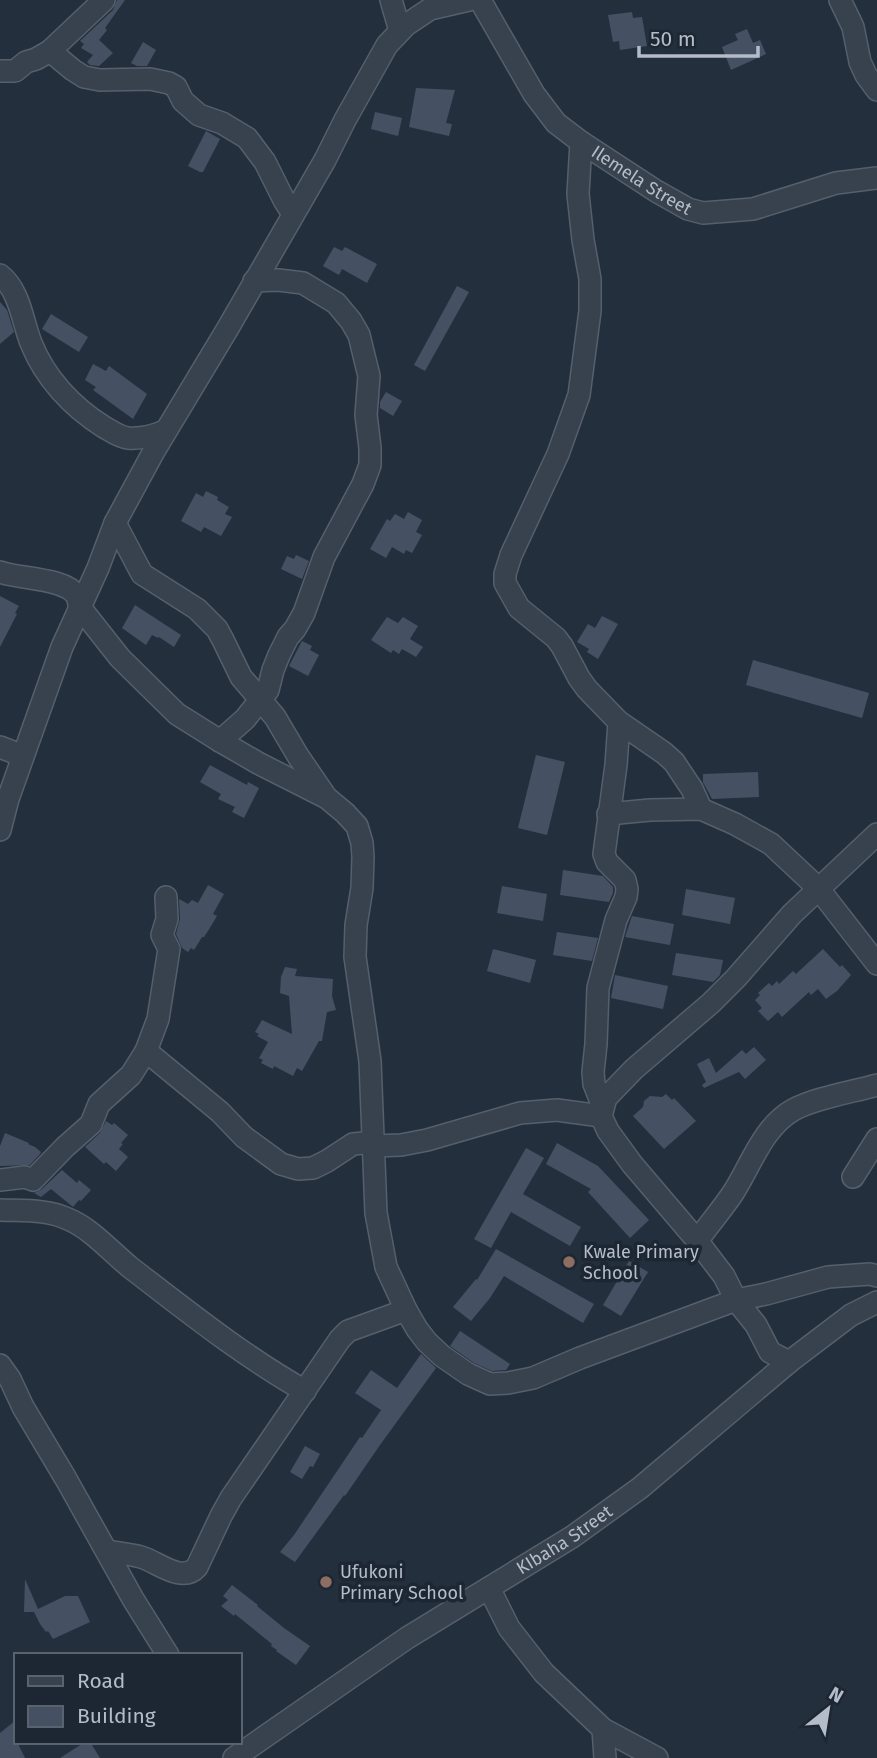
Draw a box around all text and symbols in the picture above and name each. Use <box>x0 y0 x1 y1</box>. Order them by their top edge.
scale bar <box>639 14 758 58</box>
text: 50 m <box>650 26 696 52</box>
street label: Ilemela Street <box>587 141 696 220</box>
place label: Kwale Primary School <box>583 1241 699 1284</box>
marker: Kwale Primary School <box>561 1254 577 1270</box>
street label: KIbaha Street <box>512 1500 617 1579</box>
place label: Ufukoni Primary School <box>340 1561 463 1604</box>
marker: Ufukoni Primary School <box>318 1574 334 1590</box>
legend <box>14 1653 242 1744</box>
text: Road <box>77 1668 125 1694</box>
north arrow <box>793 1674 863 1744</box>
text: N <box>825 1682 847 1708</box>
text: Building <box>77 1703 156 1729</box>

